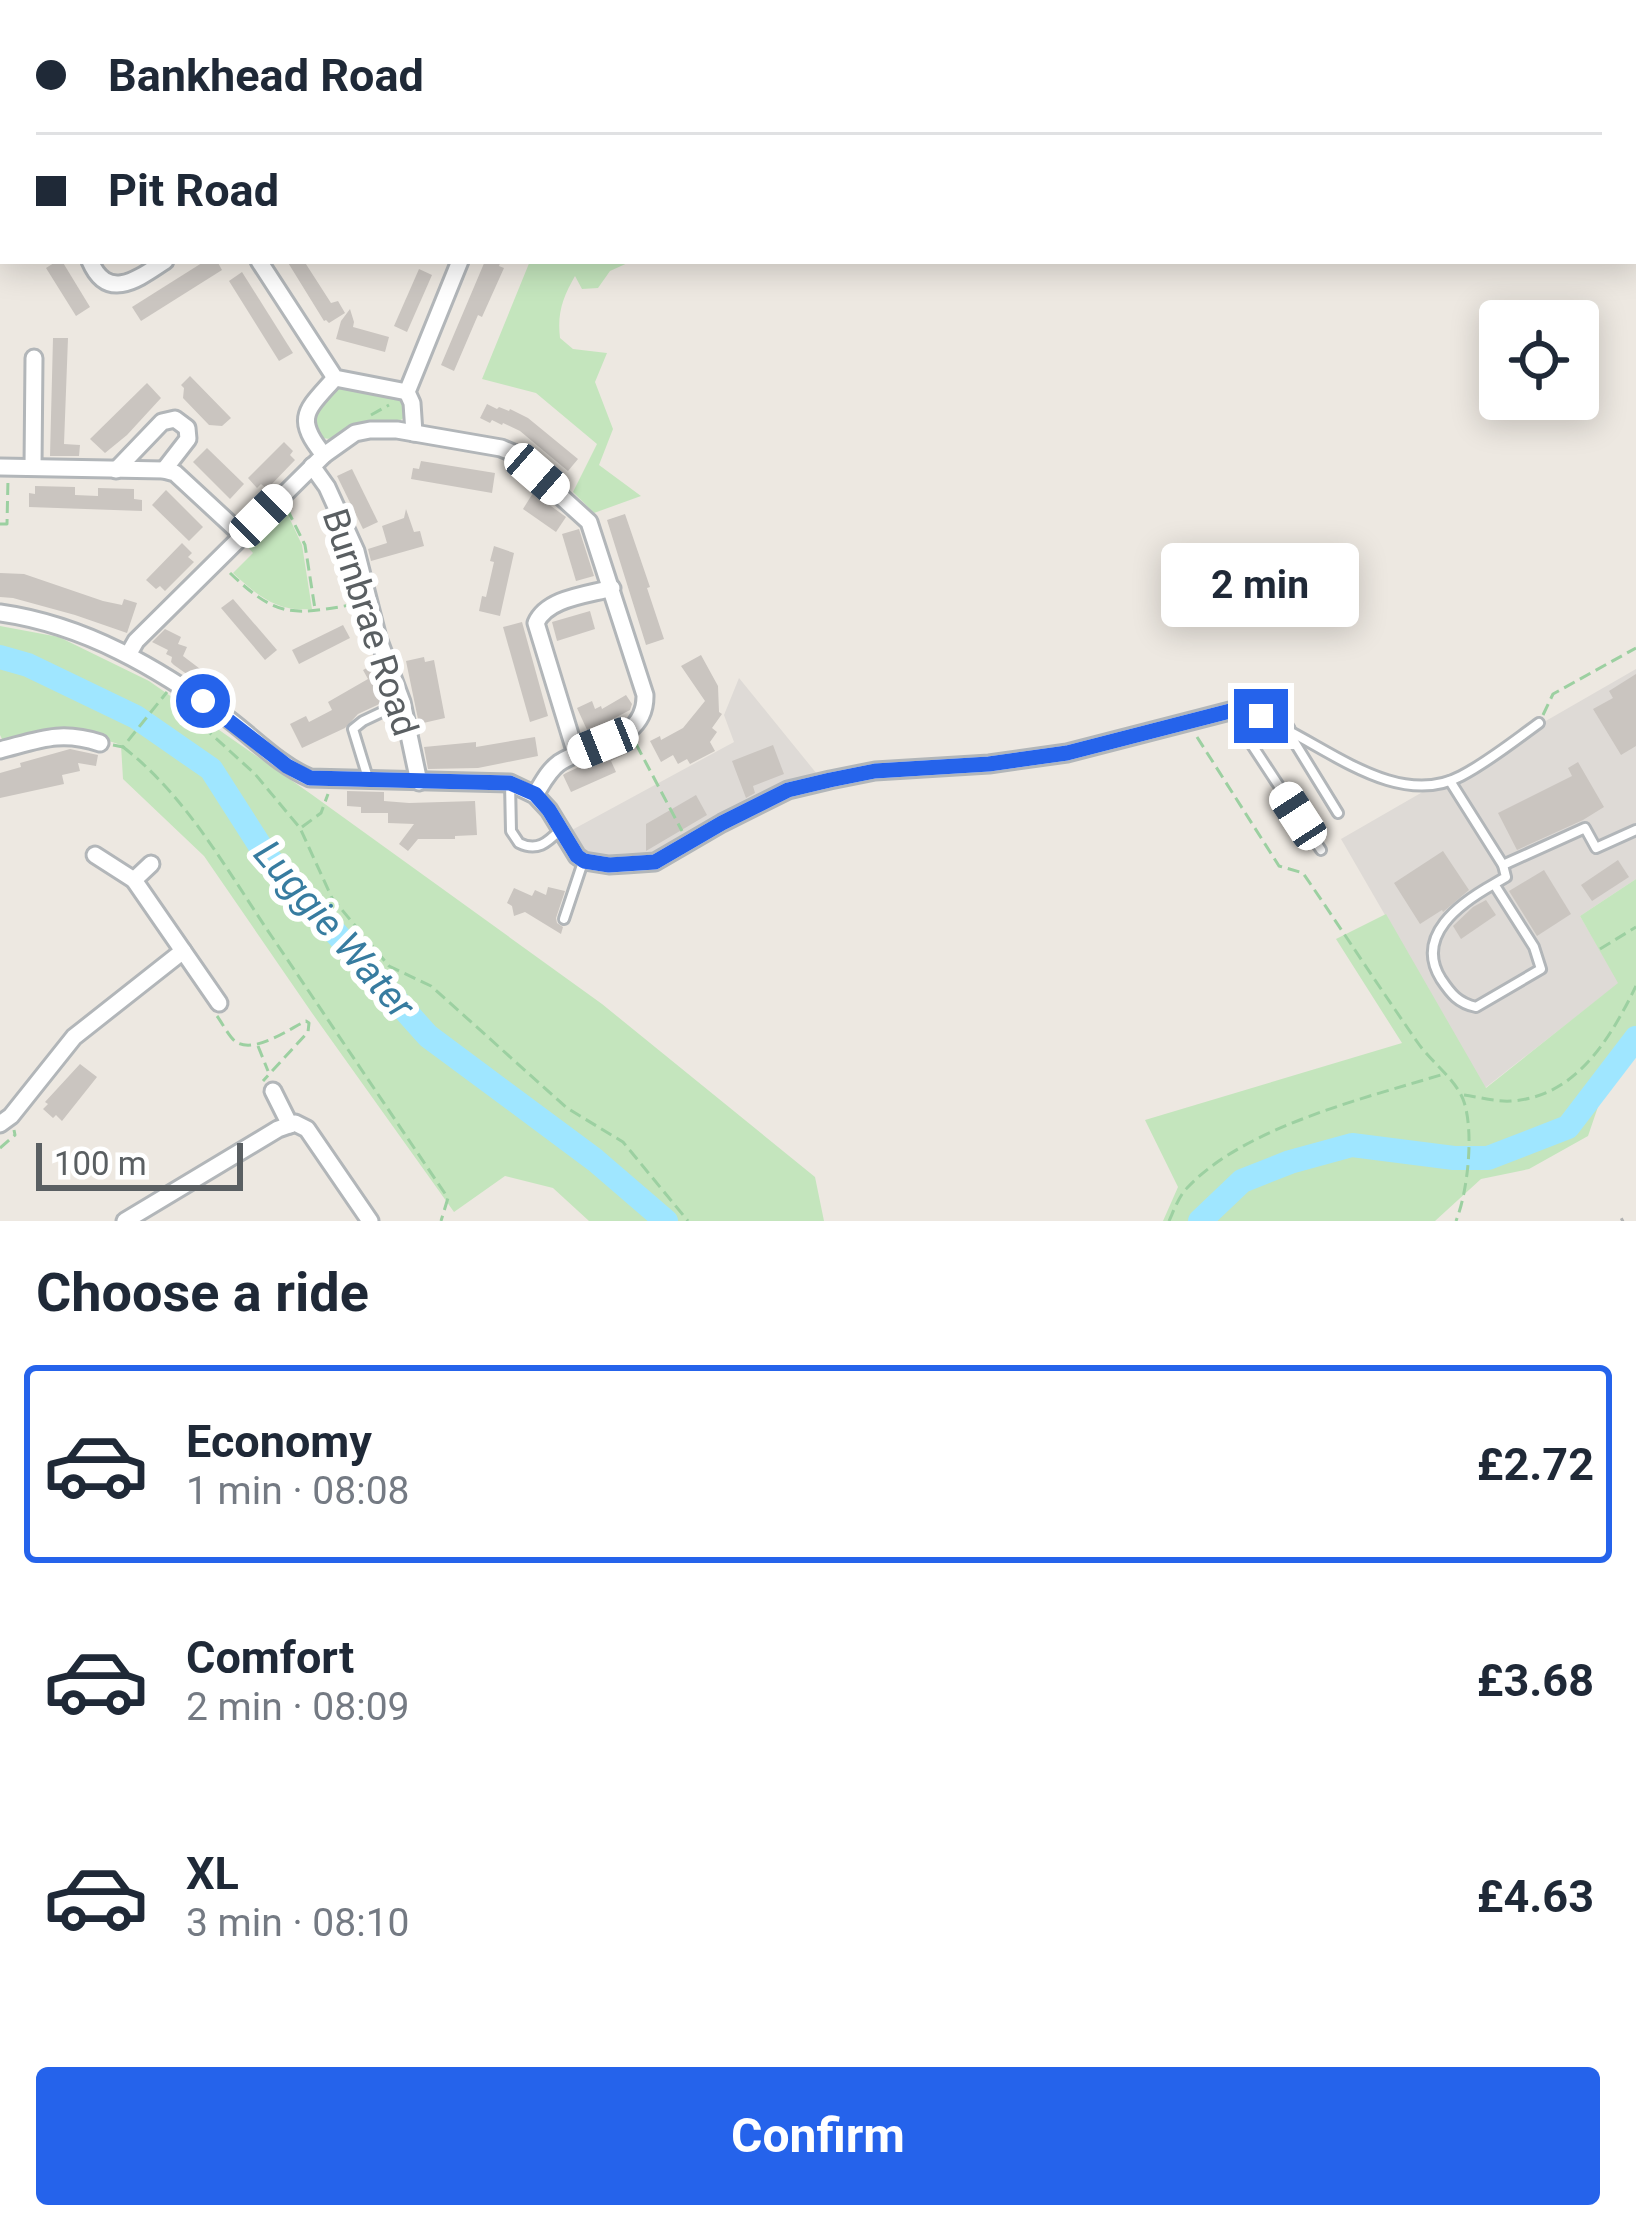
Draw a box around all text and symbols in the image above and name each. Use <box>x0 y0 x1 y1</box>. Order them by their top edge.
text: Bankhead Road <box>108 49 424 102</box>
text: Pit Road <box>108 164 279 217</box>
map controls <box>1479 300 1599 420</box>
button: locate <box>1479 300 1599 420</box>
car <box>498 437 576 511</box>
car <box>223 478 299 554</box>
street label: Burnbrae Road <box>314 503 427 741</box>
callout: 2 min <box>1162 542 1360 626</box>
text: 2 min <box>1211 562 1309 608</box>
route start <box>176 674 230 728</box>
route end <box>1234 689 1288 743</box>
car <box>563 713 643 773</box>
car <box>1263 776 1333 856</box>
water label: Luggie Water <box>245 831 425 1029</box>
scale bar <box>36 1137 243 1190</box>
text: 100 m <box>54 1144 147 1183</box>
text: Choose a ride <box>36 1261 369 1324</box>
icon: car <box>42 1410 150 1518</box>
text: Economy <box>186 1415 372 1468</box>
text: £2.72 <box>1477 1438 1594 1491</box>
text: 1 min · 08:08 <box>186 1468 409 1514</box>
icon: car <box>42 1626 150 1734</box>
text: Comfort <box>186 1631 354 1684</box>
text: £3.68 <box>1477 1654 1594 1707</box>
text: 2 min · 08:09 <box>186 1684 409 1730</box>
icon: car <box>42 1842 150 1950</box>
text: XL <box>186 1847 239 1900</box>
text: £4.63 <box>1477 1870 1594 1923</box>
text: 3 min · 08:10 <box>186 1900 409 1946</box>
button: Confirm <box>36 2067 1600 2205</box>

